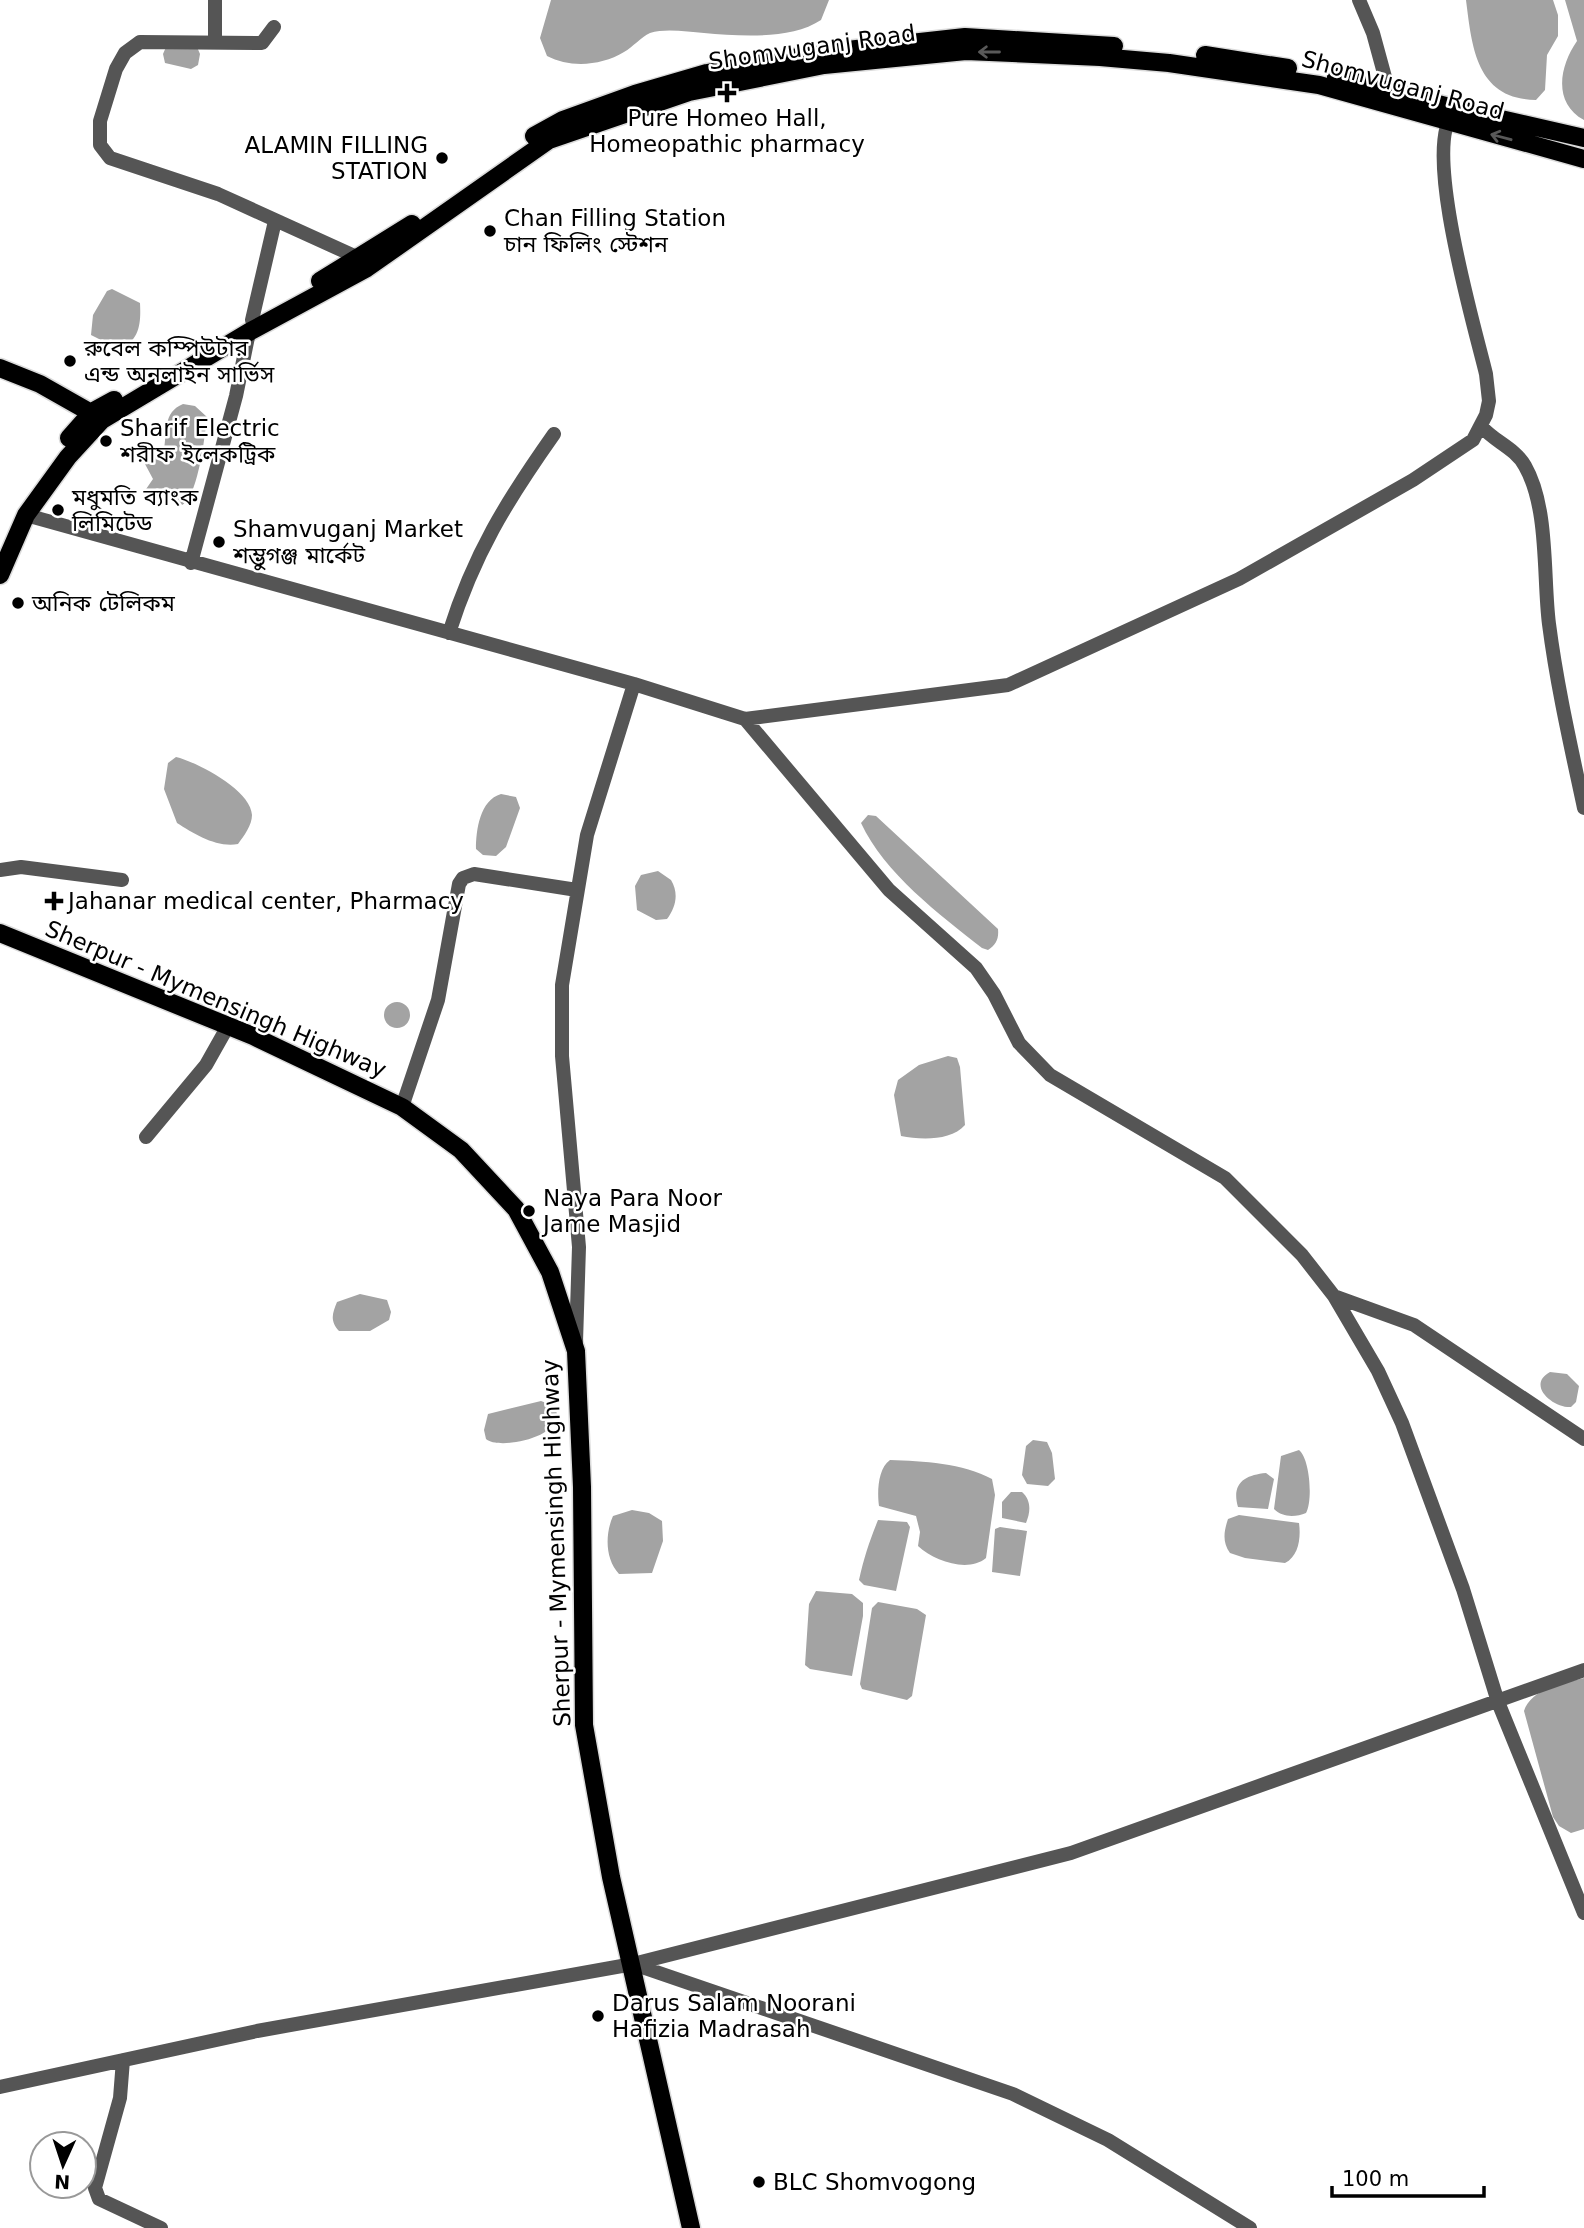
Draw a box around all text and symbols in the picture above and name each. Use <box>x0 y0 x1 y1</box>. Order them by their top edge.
street label: Shomvuganj Road <box>707 20 917 74</box>
one-way arrow <box>978 45 1001 59</box>
street label: Shomvuganj Road <box>1299 45 1507 125</box>
marker: Pure Homeo Hall, Homeopathic pharmacy <box>719 85 735 101</box>
place label: Pure Homeo Hall, Homeopathic pharmacy <box>589 105 865 157</box>
one-way arrow <box>1490 130 1513 143</box>
place label: ALAMIN FILLING STATION <box>245 132 428 184</box>
marker: ALAMIN FILLING STATION <box>434 150 450 166</box>
place label: Chan Filling Station চান ফিলিং স্টেশন <box>503 205 726 257</box>
marker: Chan Filling Station চান ফিলিং স্টেশন <box>482 223 498 239</box>
place label: রুবেল কম্পিউটার এন্ড অনলাইন সার্ভিস <box>83 335 275 387</box>
marker: রুবেল কম্পিউটার এন্ড অনলাইন সার্ভিস <box>62 353 78 369</box>
place label: Sharif Electric শরীফ ইলেকট্রিক <box>119 415 280 467</box>
marker: Sharif Electric শরীফ ইলেকট্রিক <box>98 433 114 449</box>
place label: মধুমতি ব্যাংক লিমিটেড <box>71 484 199 536</box>
marker: মধুমতি ব্যাংক লিমিটেড <box>50 502 66 518</box>
place label: Shamvuganj Market শম্ভুগঞ্জ মার্কেট <box>232 516 463 571</box>
marker: Shamvuganj Market শম্ভুগঞ্জ মার্কেট <box>211 534 227 550</box>
place label: অনিক টেলিকম <box>31 590 176 616</box>
marker: অনিক টেলিকম <box>10 595 26 611</box>
place label: Jahanar medical center, Pharmacy <box>66 888 464 914</box>
marker: Jahanar medical center, Pharmacy <box>46 893 62 909</box>
street label: Sherpur - Mymensingh Highway <box>42 915 390 1083</box>
place label: Naya Para Noor Jame Masjid <box>541 1185 722 1237</box>
marker: Naya Para Noor Jame Masjid <box>521 1203 537 1219</box>
street label: Sherpur - Mymensingh Highway <box>537 1359 575 1727</box>
place label: Darus Salam Noorani Hafizia Madrasah <box>612 1990 856 2042</box>
marker: Darus Salam Noorani Hafizia Madrasah <box>590 2008 606 2024</box>
north arrow <box>28 2130 98 2200</box>
scale bar <box>1332 2154 1484 2198</box>
text: 100 m <box>1342 2167 1409 2191</box>
place label: BLC Shomvogong <box>773 2169 976 2195</box>
text: N <box>54 2171 71 2193</box>
marker: BLC Shomvogong <box>751 2174 767 2190</box>

